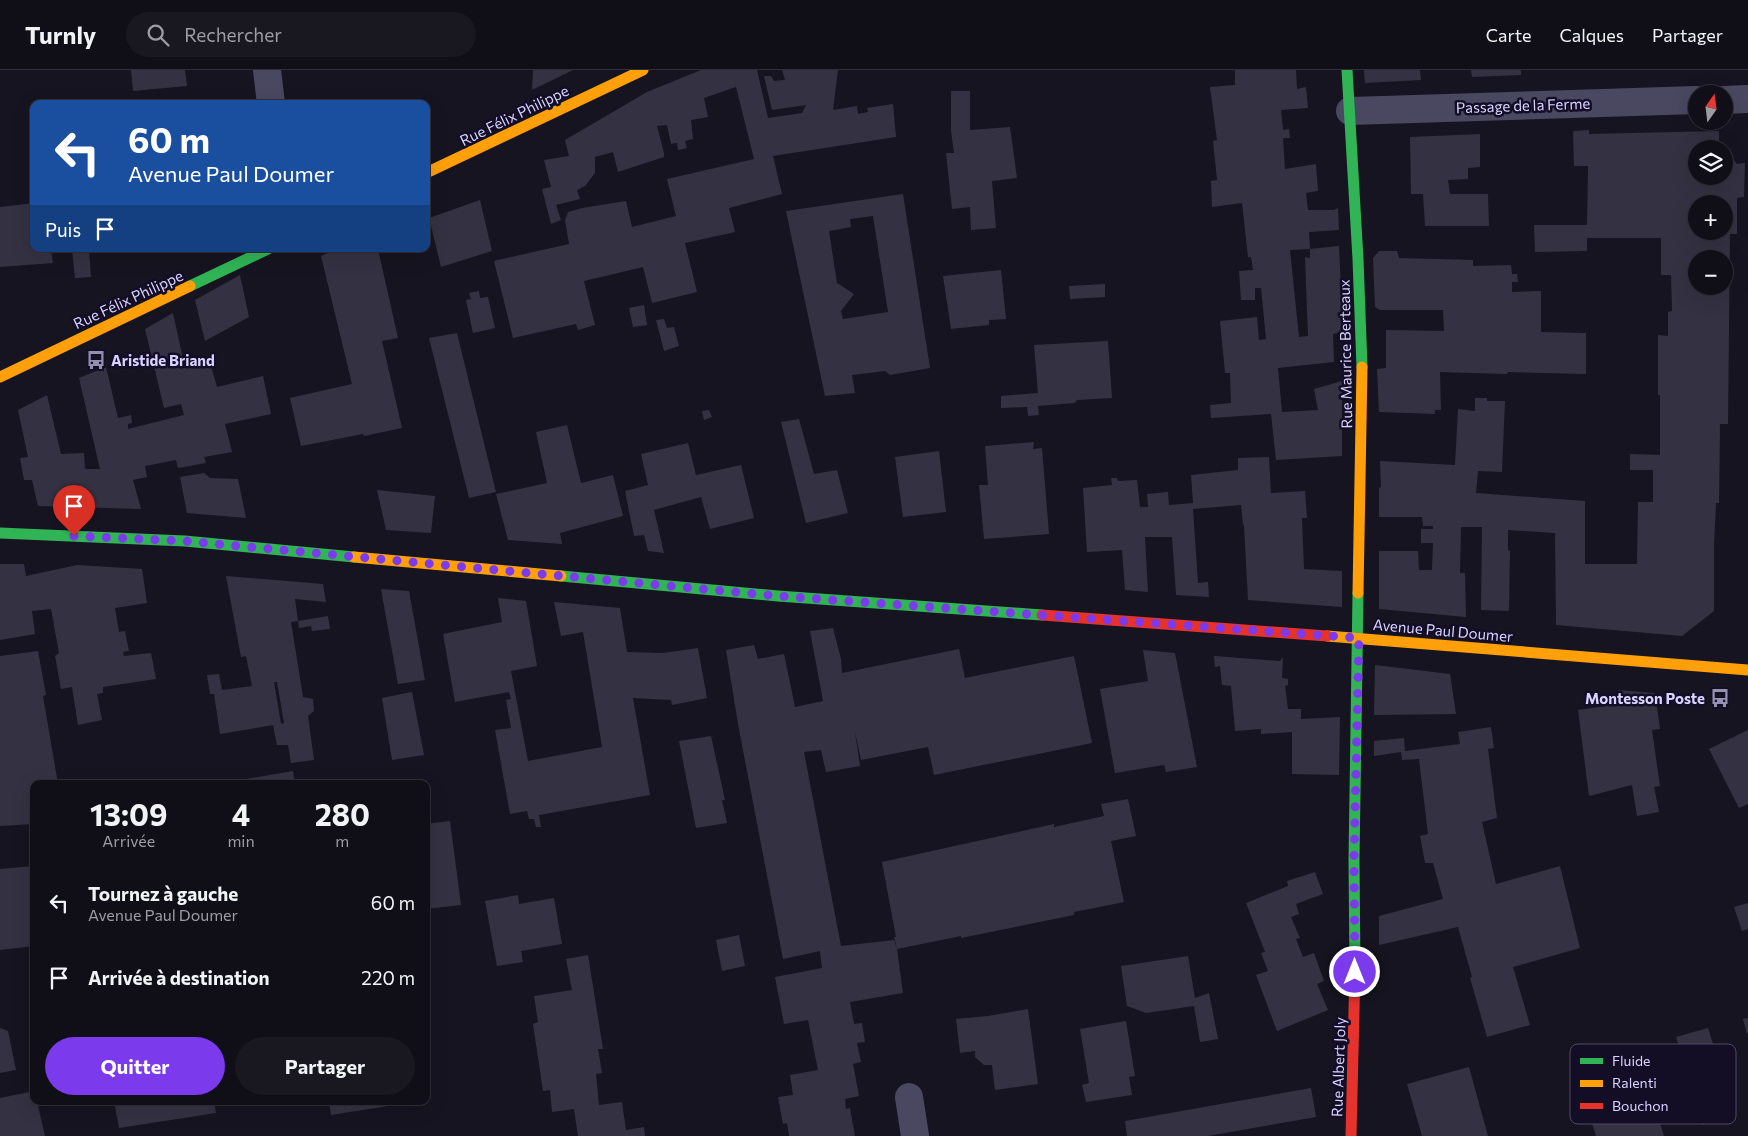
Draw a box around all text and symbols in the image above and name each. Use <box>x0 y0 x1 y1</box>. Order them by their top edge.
search box <box>126 12 476 57</box>
text: Turnly <box>25 20 96 49</box>
icon: search <box>144 21 172 49</box>
text: Rechercher <box>184 23 282 46</box>
text: Carte <box>1486 24 1531 46</box>
text: Calques <box>1559 24 1624 46</box>
text: Partager <box>1652 24 1723 46</box>
street label: Rue Félix Philippe <box>457 81 572 149</box>
north arrow <box>1688 85 1732 130</box>
map controls <box>1688 85 1733 295</box>
street label: Passage de la Ferme <box>1455 94 1591 116</box>
text: 60 m <box>128 117 210 160</box>
icon: left <box>45 120 110 185</box>
button: layers <box>1688 140 1733 185</box>
text: Avenue Paul Doumer <box>128 160 334 187</box>
button: + <box>1688 195 1733 240</box>
icon: arrive <box>91 215 119 243</box>
text: Puis <box>45 218 81 241</box>
button: − <box>1688 250 1733 295</box>
street label: Rue Félix Philippe <box>70 266 186 332</box>
street label: Rue Maurice Berteaux <box>1335 279 1355 429</box>
bus stop icon: Aristide Briand <box>85 349 107 371</box>
place label: Aristide Briand <box>111 351 215 369</box>
pin <box>53 485 95 536</box>
icon: arrive <box>60 492 88 520</box>
street label: Avenue Paul Doumer <box>1372 615 1514 645</box>
bus stop icon: Montesson Poste <box>1709 687 1731 709</box>
place label: Montesson Poste <box>1585 689 1705 707</box>
text: 13:09 <box>90 795 167 832</box>
text: 4 <box>232 795 250 832</box>
text: 280 <box>315 795 370 832</box>
text: Arrivée <box>102 831 155 850</box>
text: min <box>227 831 255 850</box>
text: m <box>335 831 349 850</box>
text: Tournez à gauche <box>88 882 238 905</box>
icon: left <box>45 889 73 917</box>
text: 60 m <box>371 891 415 914</box>
text: Avenue Paul Doumer <box>88 905 238 924</box>
position arrow <box>1328 945 1380 997</box>
icon: arrive <box>45 964 73 992</box>
text: Arrivée à destination <box>88 966 270 989</box>
text: 220 m <box>361 966 415 989</box>
street label: Rue Albert Joly <box>1327 1016 1349 1117</box>
button: Quitter <box>45 1037 225 1095</box>
button: Partager <box>235 1037 415 1095</box>
legend <box>1570 1044 1736 1124</box>
text: Fluide <box>1612 1052 1650 1069</box>
text: Ralenti <box>1612 1074 1657 1091</box>
text: Bouchon <box>1612 1097 1669 1114</box>

